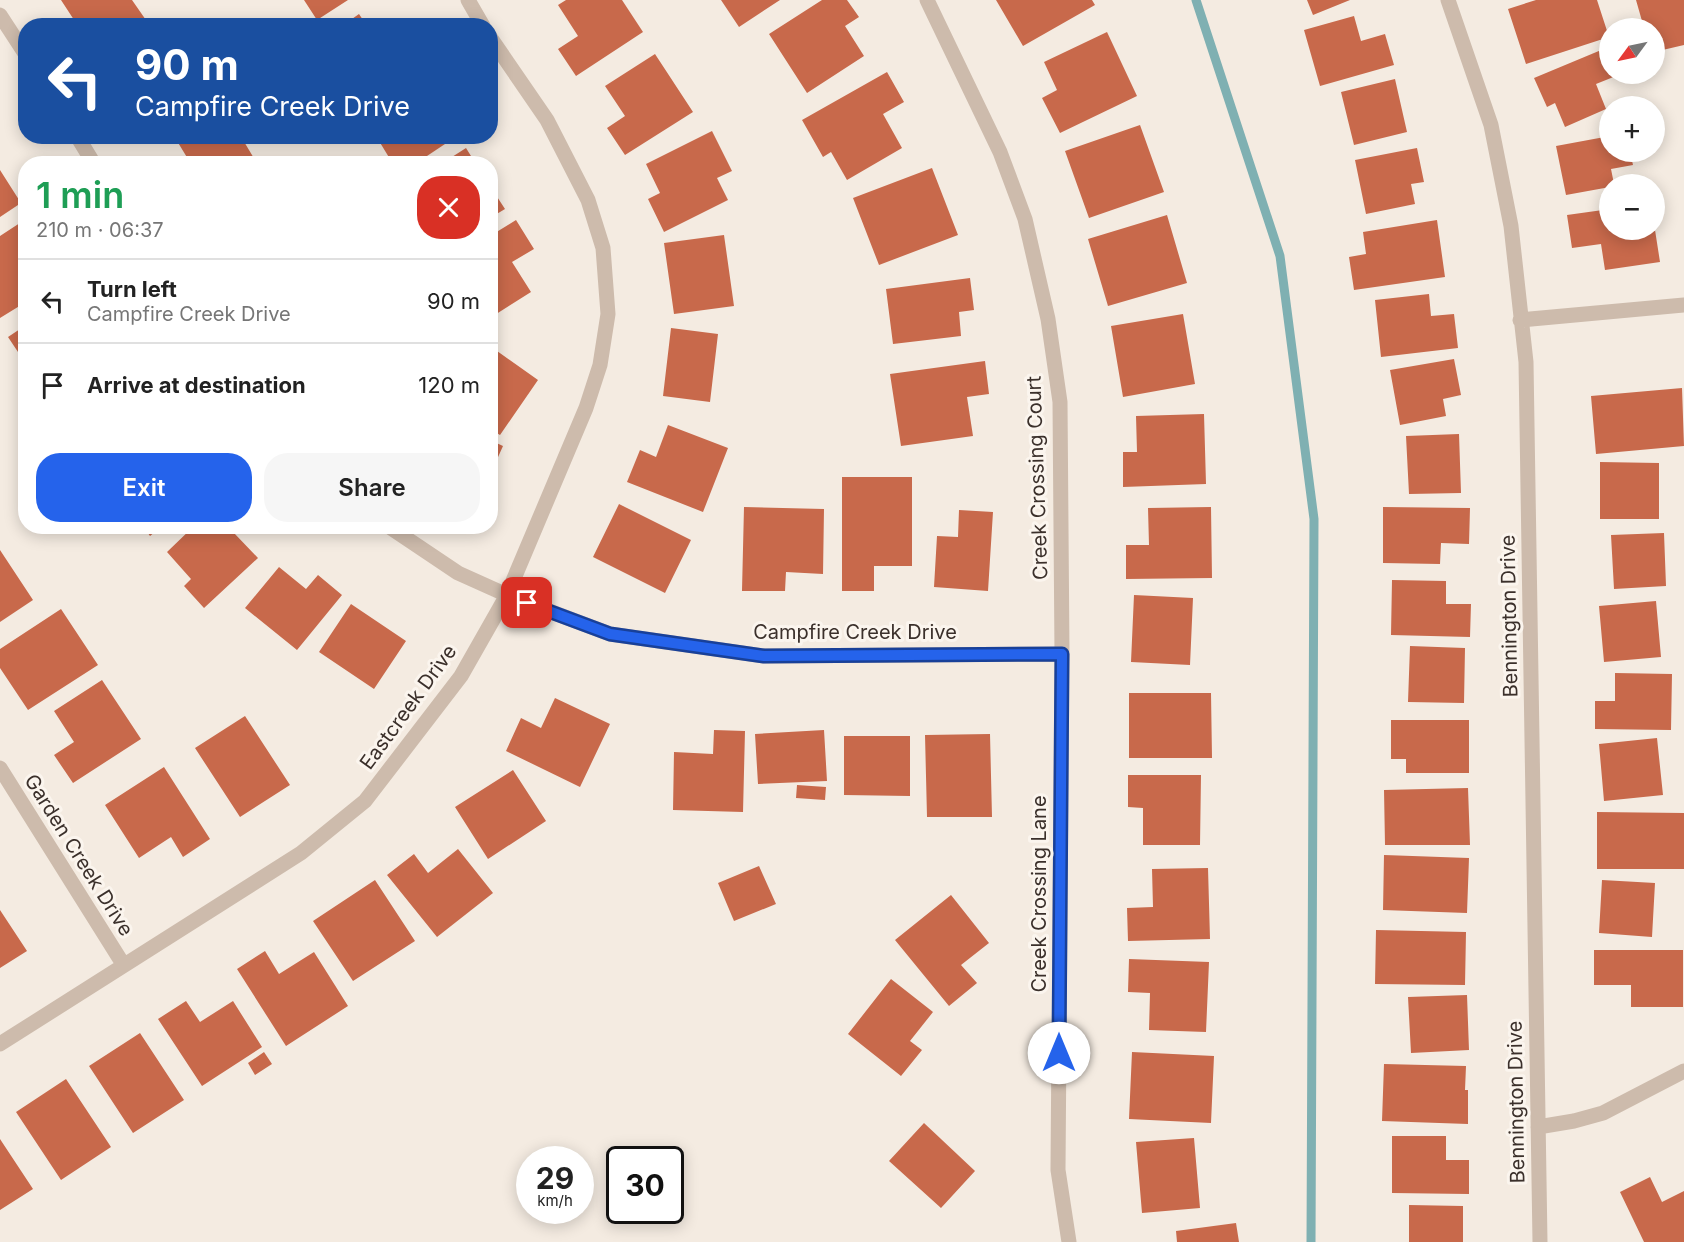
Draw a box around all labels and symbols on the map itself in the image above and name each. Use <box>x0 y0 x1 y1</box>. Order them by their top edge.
north arrow <box>1599 18 1665 84</box>
street label: Creek Crossing Court <box>1021 375 1053 580</box>
street label: Bennington Drive <box>1496 534 1522 698</box>
pin <box>501 577 552 628</box>
street label: Campfire Creek Drive <box>753 620 957 644</box>
street label: Eastcreek Drive <box>355 640 461 774</box>
street label: Garden Creek Drive <box>20 770 138 940</box>
street label: Creek Crossing Lane <box>1027 795 1051 993</box>
street label: Bennington Drive <box>1503 1020 1529 1184</box>
position arrow <box>1027 1021 1091 1085</box>
speed limit sign: 30 <box>606 1146 684 1224</box>

